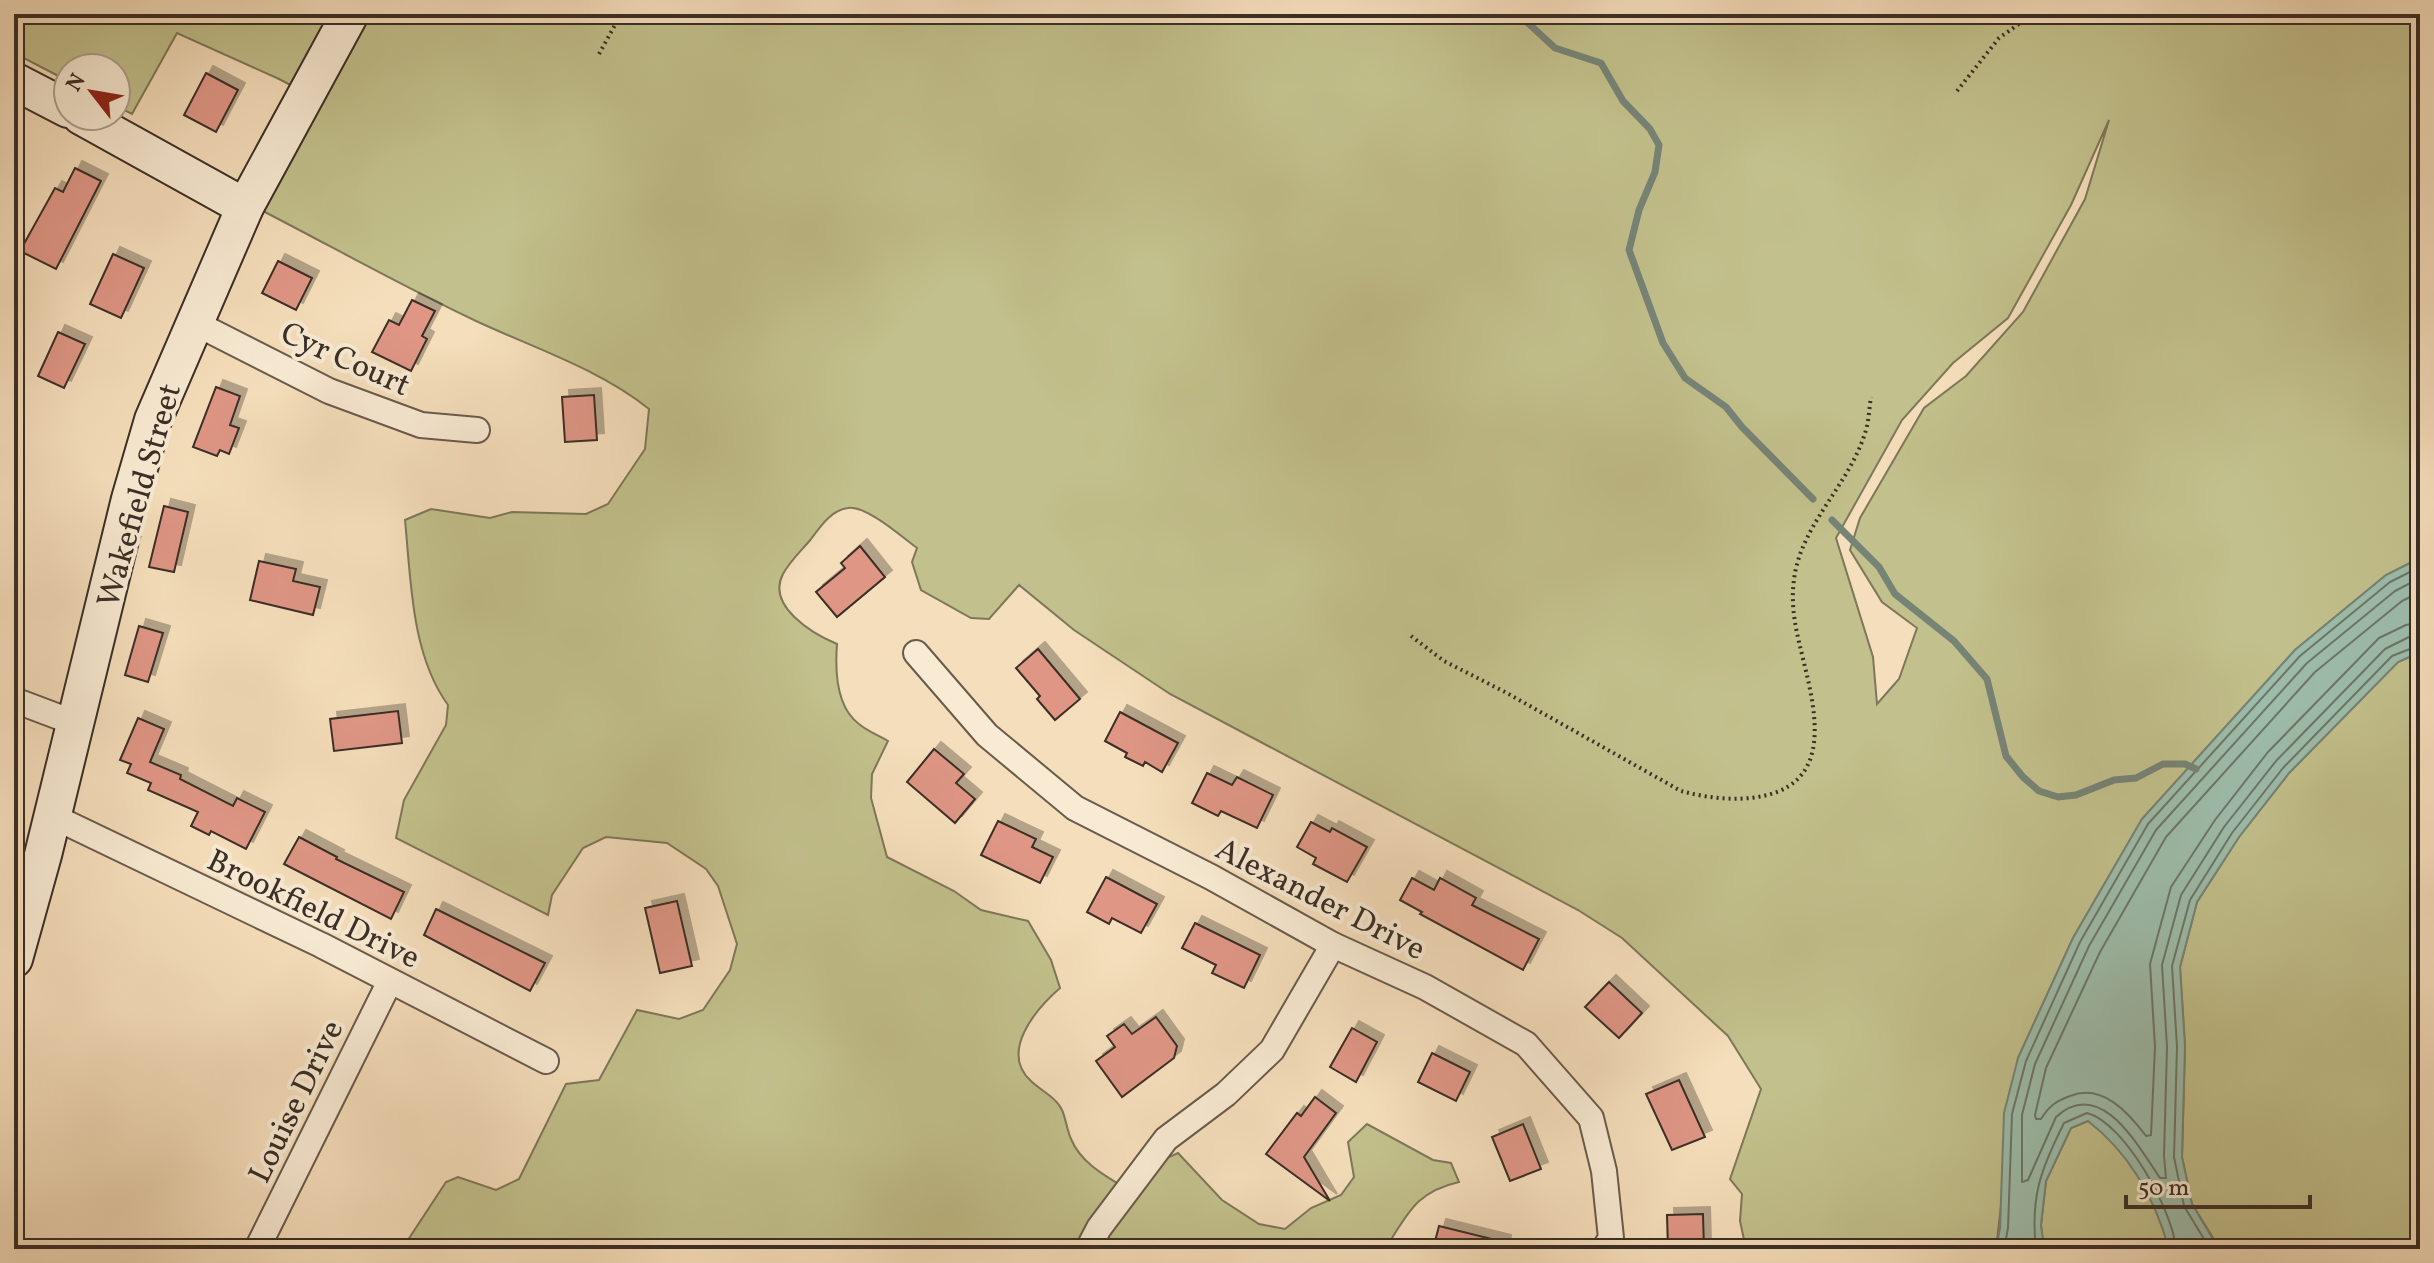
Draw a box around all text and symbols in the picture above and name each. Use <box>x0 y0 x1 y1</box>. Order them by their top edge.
north arrow <box>52 52 132 132</box>
text: N <box>60 68 94 98</box>
street label: Cyr Court <box>273 313 416 409</box>
street label: Wakefield Street <box>88 379 194 613</box>
street label: Alexander Drive <box>1207 829 1432 973</box>
street label: Brookfield Drive <box>199 840 427 981</box>
street label: Louise Drive <box>239 1014 356 1191</box>
scale bar <box>2126 1159 2310 1209</box>
text: 50 m <box>2138 1172 2190 1206</box>

